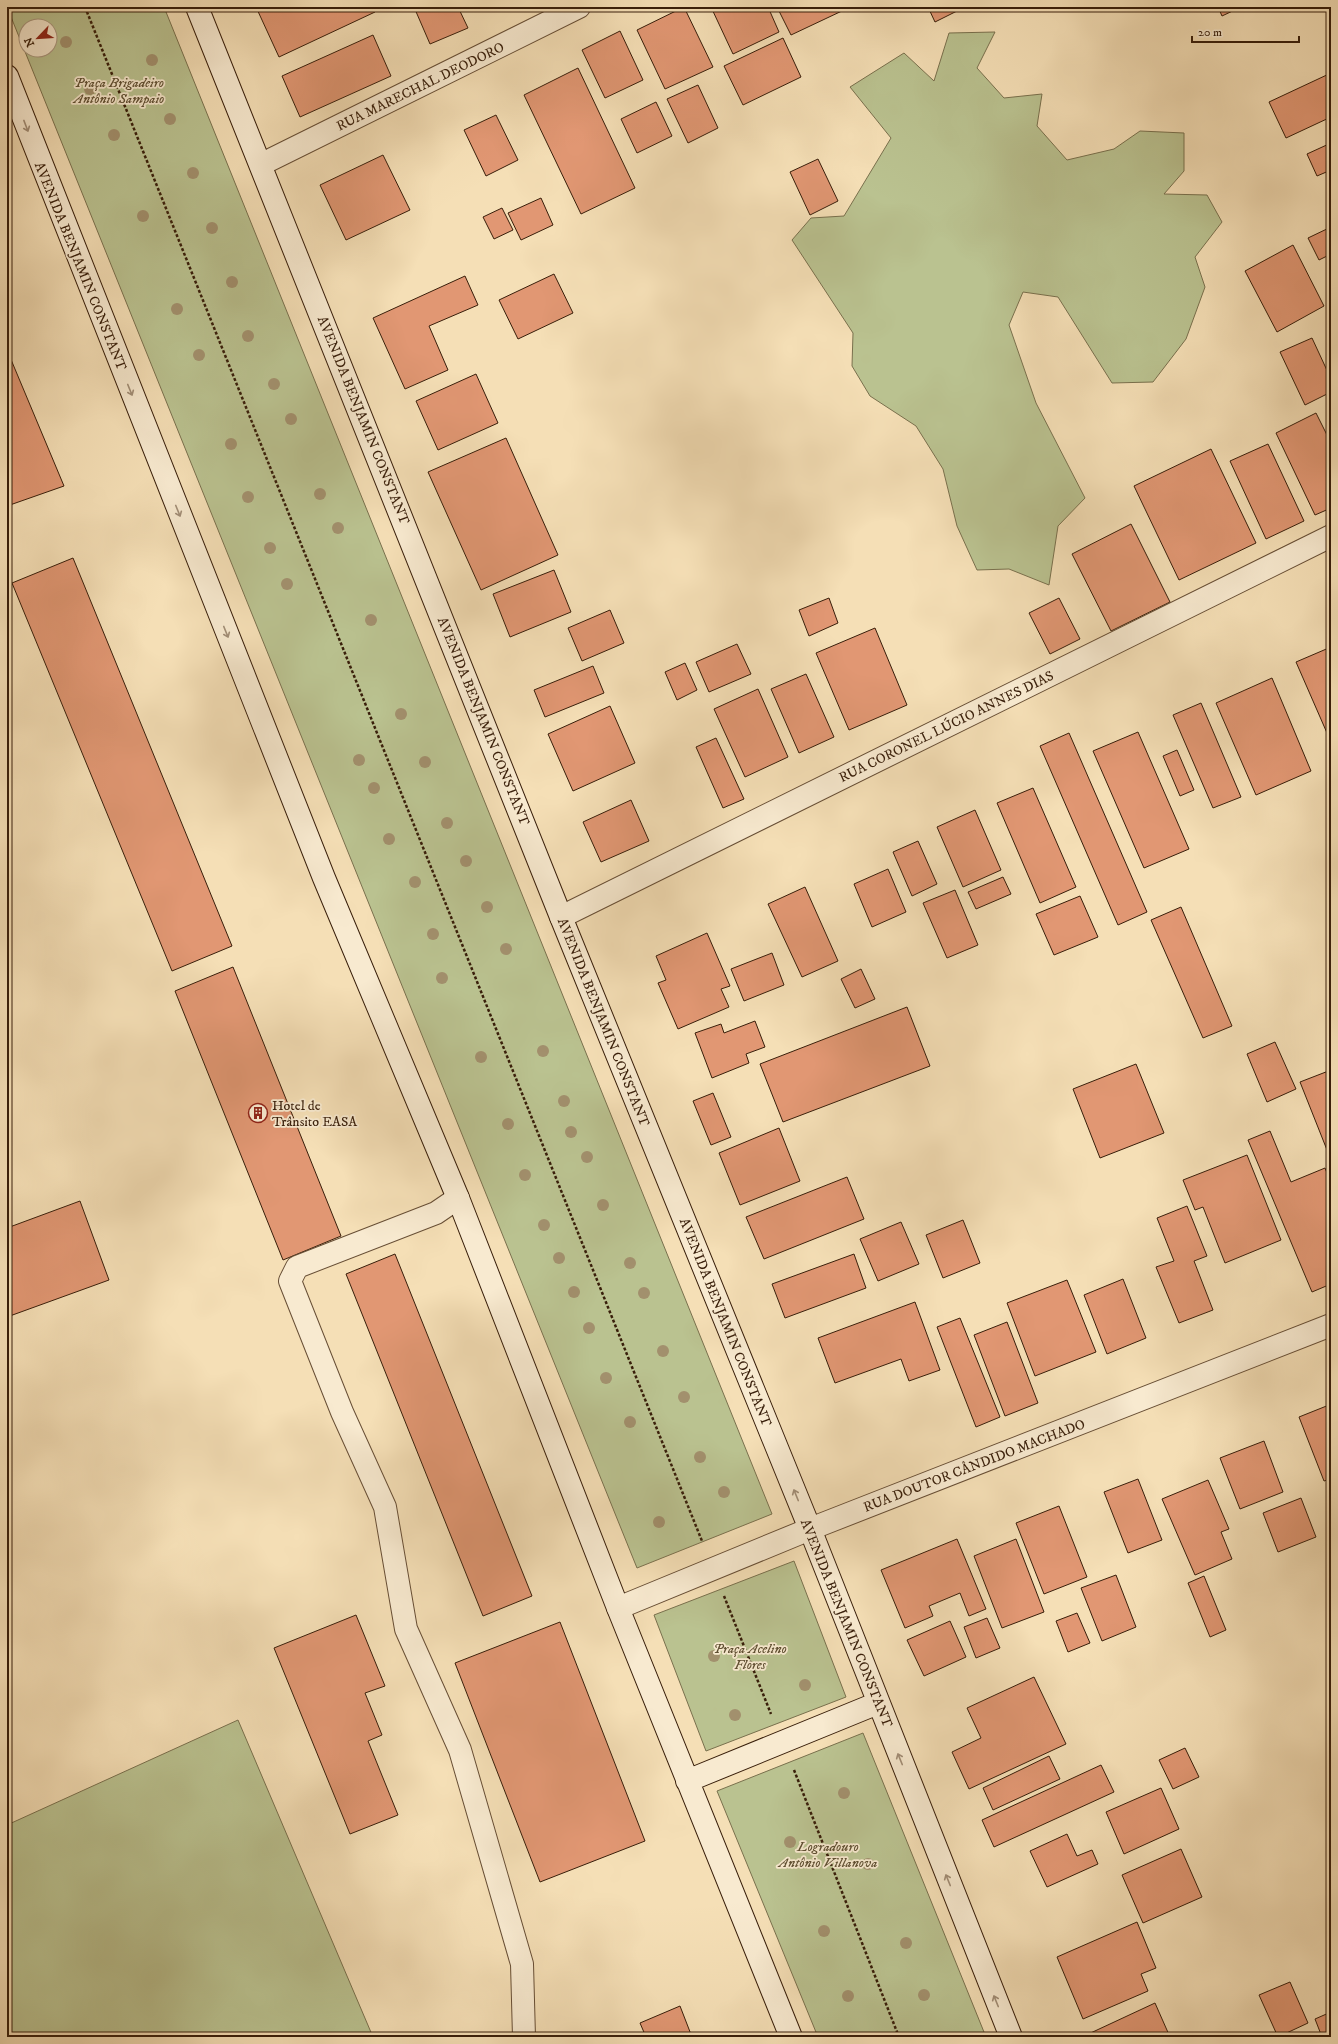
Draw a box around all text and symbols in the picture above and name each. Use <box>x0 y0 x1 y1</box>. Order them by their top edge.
north arrow <box>18 18 58 58</box>
scale bar <box>1192 18 1299 44</box>
text: 20 m <box>1198 25 1222 40</box>
text: N <box>22 35 38 49</box>
street label: RUA MARECHAL DEODORO <box>333 38 507 135</box>
park label: Praça Brigadeiro Antônio Sampaio <box>72 74 164 108</box>
one-way arrow <box>23 119 31 131</box>
street label: AVENIDA BENJAMIN CONSTANT <box>30 159 130 374</box>
street label: AVENIDA BENJAMIN CONSTANT <box>313 313 413 528</box>
one-way arrow <box>127 383 135 395</box>
one-way arrow <box>175 504 183 516</box>
street label: AVENIDA BENJAMIN CONSTANT <box>433 614 533 829</box>
one-way arrow <box>223 625 231 637</box>
street label: RUA CORONEL LÚCIO ANNES DIAS <box>836 667 1057 787</box>
street label: AVENIDA BENJAMIN CONSTANT <box>553 915 653 1130</box>
place label: Hotel de Trânsito EASA <box>272 1097 358 1131</box>
building icon: Hotel de Trânsito EASA <box>247 1102 269 1124</box>
street label: AVENIDA BENJAMIN CONSTANT <box>675 1215 775 1430</box>
street label: RUA DOUTOR CÂNDIDO MACHADO <box>861 1415 1088 1517</box>
one-way arrow <box>791 1489 799 1501</box>
street label: AVENIDA BENJAMIN CONSTANT <box>796 1516 896 1731</box>
park label: Praça Acelino Flores <box>713 1640 787 1674</box>
one-way arrow <box>896 1754 904 1766</box>
park label: Logradouro Antônio Villanova <box>777 1838 877 1872</box>
one-way arrow <box>944 1874 952 1886</box>
one-way arrow <box>992 1995 1000 2007</box>

